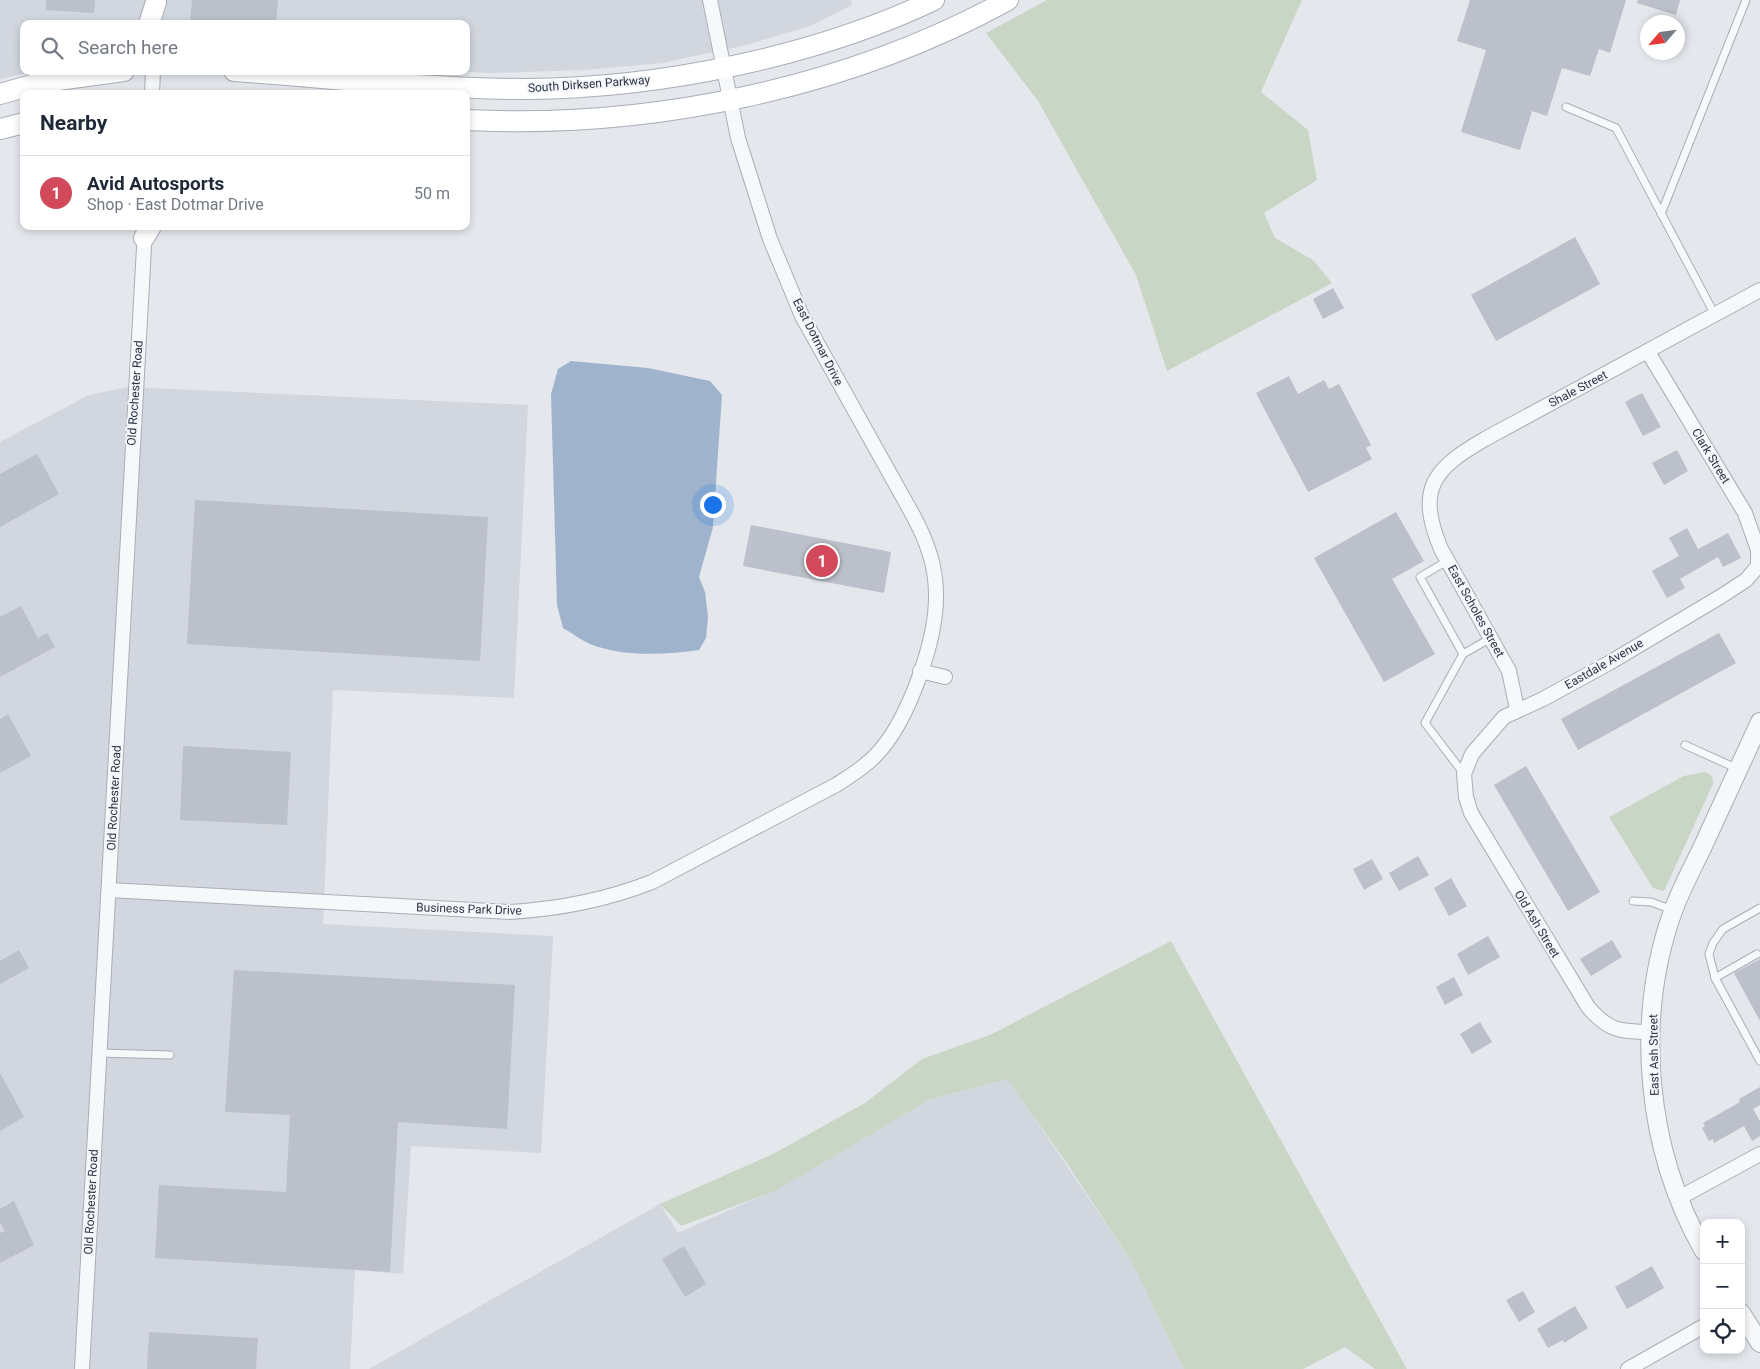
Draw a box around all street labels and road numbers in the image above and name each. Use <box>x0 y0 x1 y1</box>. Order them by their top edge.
street label: South Dirksen Parkway <box>527 73 651 95</box>
street label: East Dotmar Drive <box>790 296 846 388</box>
street label: Old Rochester Road <box>124 340 146 446</box>
street label: Shale Street <box>1546 368 1610 410</box>
street label: Clark Street <box>1689 426 1733 486</box>
street label: East Scholes Street <box>1445 562 1507 660</box>
street label: Eastdale Avenue <box>1562 636 1646 692</box>
street label: Old Rochester Road <box>104 745 124 851</box>
street label: Old Ash Street <box>1511 888 1563 960</box>
street label: Business Park Drive <box>416 900 522 918</box>
street label: East Ash Street <box>1646 1014 1662 1096</box>
street label: Old Rochester Road <box>81 1149 101 1255</box>

